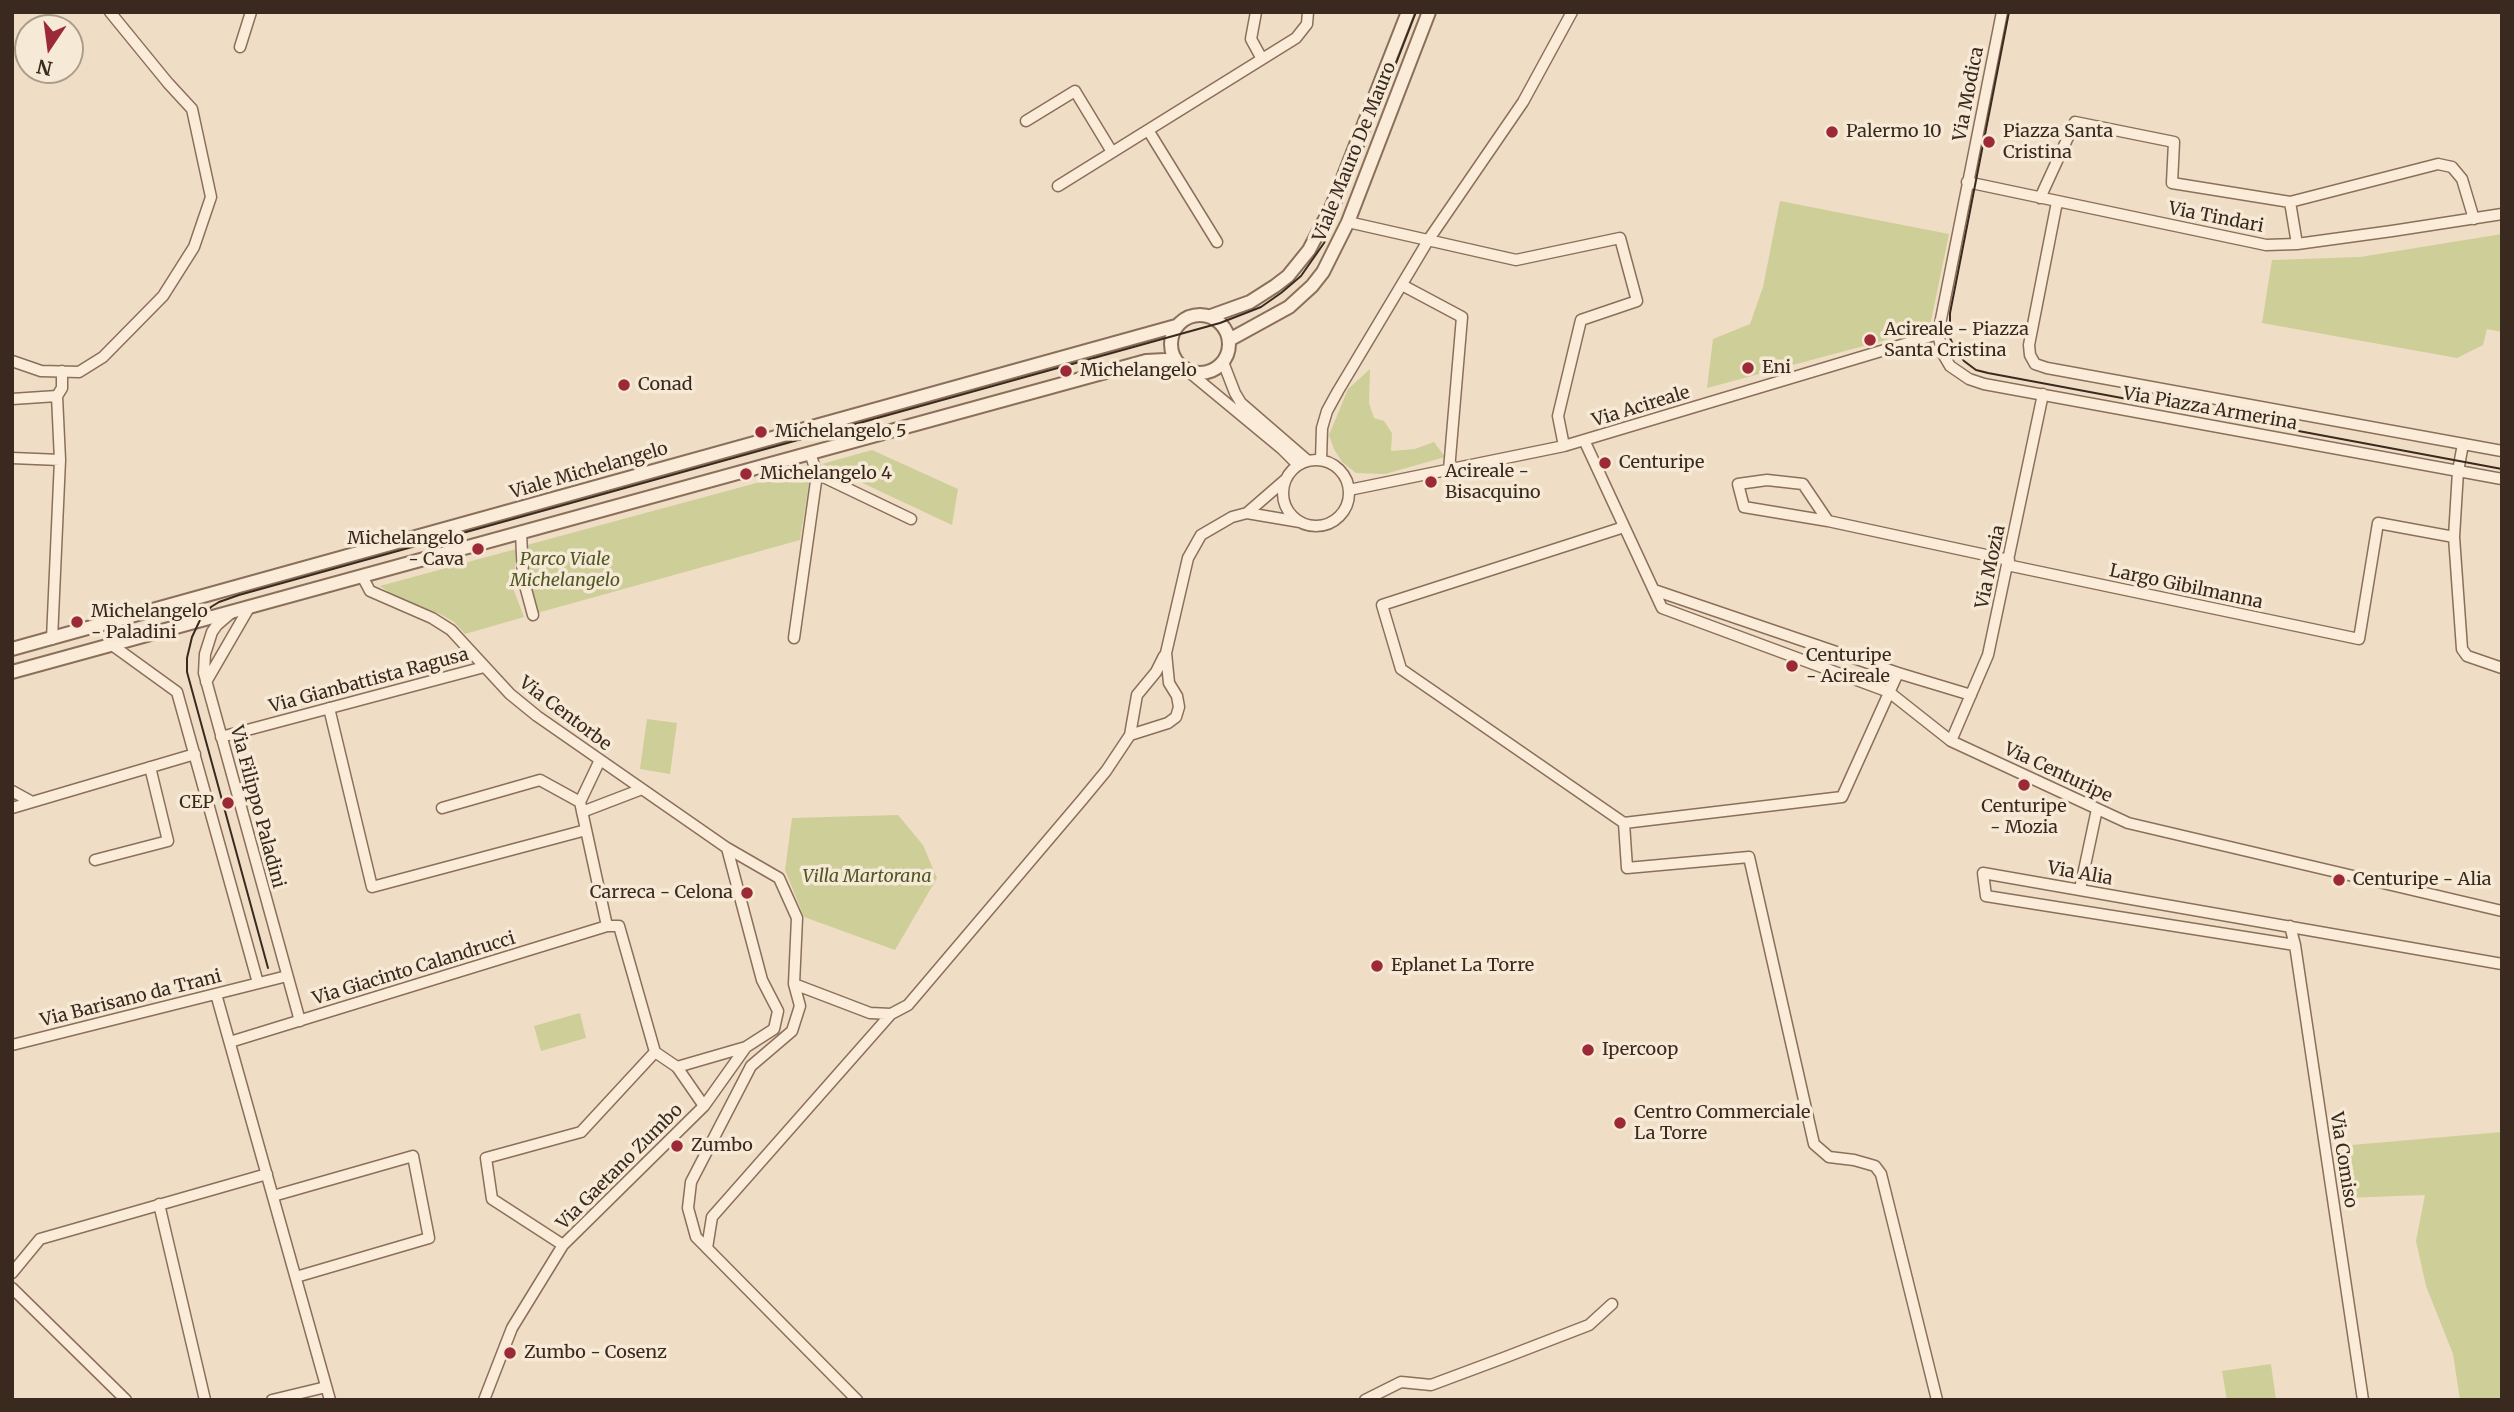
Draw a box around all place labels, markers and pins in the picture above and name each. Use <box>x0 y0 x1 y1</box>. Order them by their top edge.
place label: Palermo 10 <box>1846 121 1942 143</box>
place label: Piazza Santa Cristina <box>2003 121 2113 164</box>
marker: Palermo 10 <box>1824 124 1840 140</box>
marker: Piazza Santa Cristina <box>1981 134 1997 150</box>
place label: Acireale - Piazza Santa Cristina <box>1884 319 2029 362</box>
marker: Acireale - Piazza Santa Cristina <box>1862 332 1878 348</box>
place label: Eni <box>1762 357 1791 379</box>
place label: Michelangelo <box>1080 360 1197 382</box>
marker: Eni <box>1740 360 1756 376</box>
marker: Michelangelo <box>1058 363 1074 379</box>
place label: Conad <box>638 374 693 396</box>
marker: Conad <box>616 377 632 393</box>
place label: Michelangelo 5 <box>775 421 906 443</box>
marker: Michelangelo 5 <box>753 424 769 440</box>
place label: Centuripe <box>1619 452 1704 474</box>
marker: Centuripe <box>1597 455 1613 471</box>
place label: Acireale - Bisacquino <box>1445 461 1541 504</box>
place label: Michelangelo 4 <box>760 463 892 485</box>
marker: Michelangelo 4 <box>738 466 754 482</box>
marker: Acireale - Bisacquino <box>1423 474 1439 490</box>
place label: Michelangelo - Cava <box>347 528 464 570</box>
marker: Michelangelo - Cava <box>470 541 486 557</box>
place label: Michelangelo - Paladini <box>91 601 208 644</box>
marker: Michelangelo - Paladini <box>69 614 85 630</box>
place label: Centuripe - Acireale <box>1806 645 1891 688</box>
marker: Centuripe - Acireale <box>1784 658 1800 674</box>
marker: Centuripe - Mozia <box>2016 777 2032 793</box>
place label: CEP <box>179 792 214 814</box>
marker: CEP <box>220 795 236 811</box>
place label: Centuripe - Mozia <box>1981 796 2067 838</box>
place label: Centuripe - Alia <box>2353 869 2491 891</box>
marker: Centuripe - Alia <box>2331 872 2347 888</box>
place label: Carreca - Celona <box>590 882 733 904</box>
marker: Carreca - Celona <box>739 885 755 901</box>
place label: Eplanet La Torre <box>1391 955 1534 977</box>
marker: Eplanet La Torre <box>1369 958 1385 974</box>
place label: Ipercoop <box>1602 1039 1678 1061</box>
marker: Ipercoop <box>1580 1042 1596 1058</box>
place label: Centro Commerciale La Torre <box>1634 1102 1810 1144</box>
marker: Centro Commerciale La Torre <box>1612 1115 1628 1131</box>
place label: Zumbo <box>691 1135 753 1157</box>
marker: Zumbo <box>669 1138 685 1154</box>
place label: Zumbo - Cosenz <box>524 1342 667 1364</box>
marker: Zumbo - Cosenz <box>502 1345 518 1361</box>

